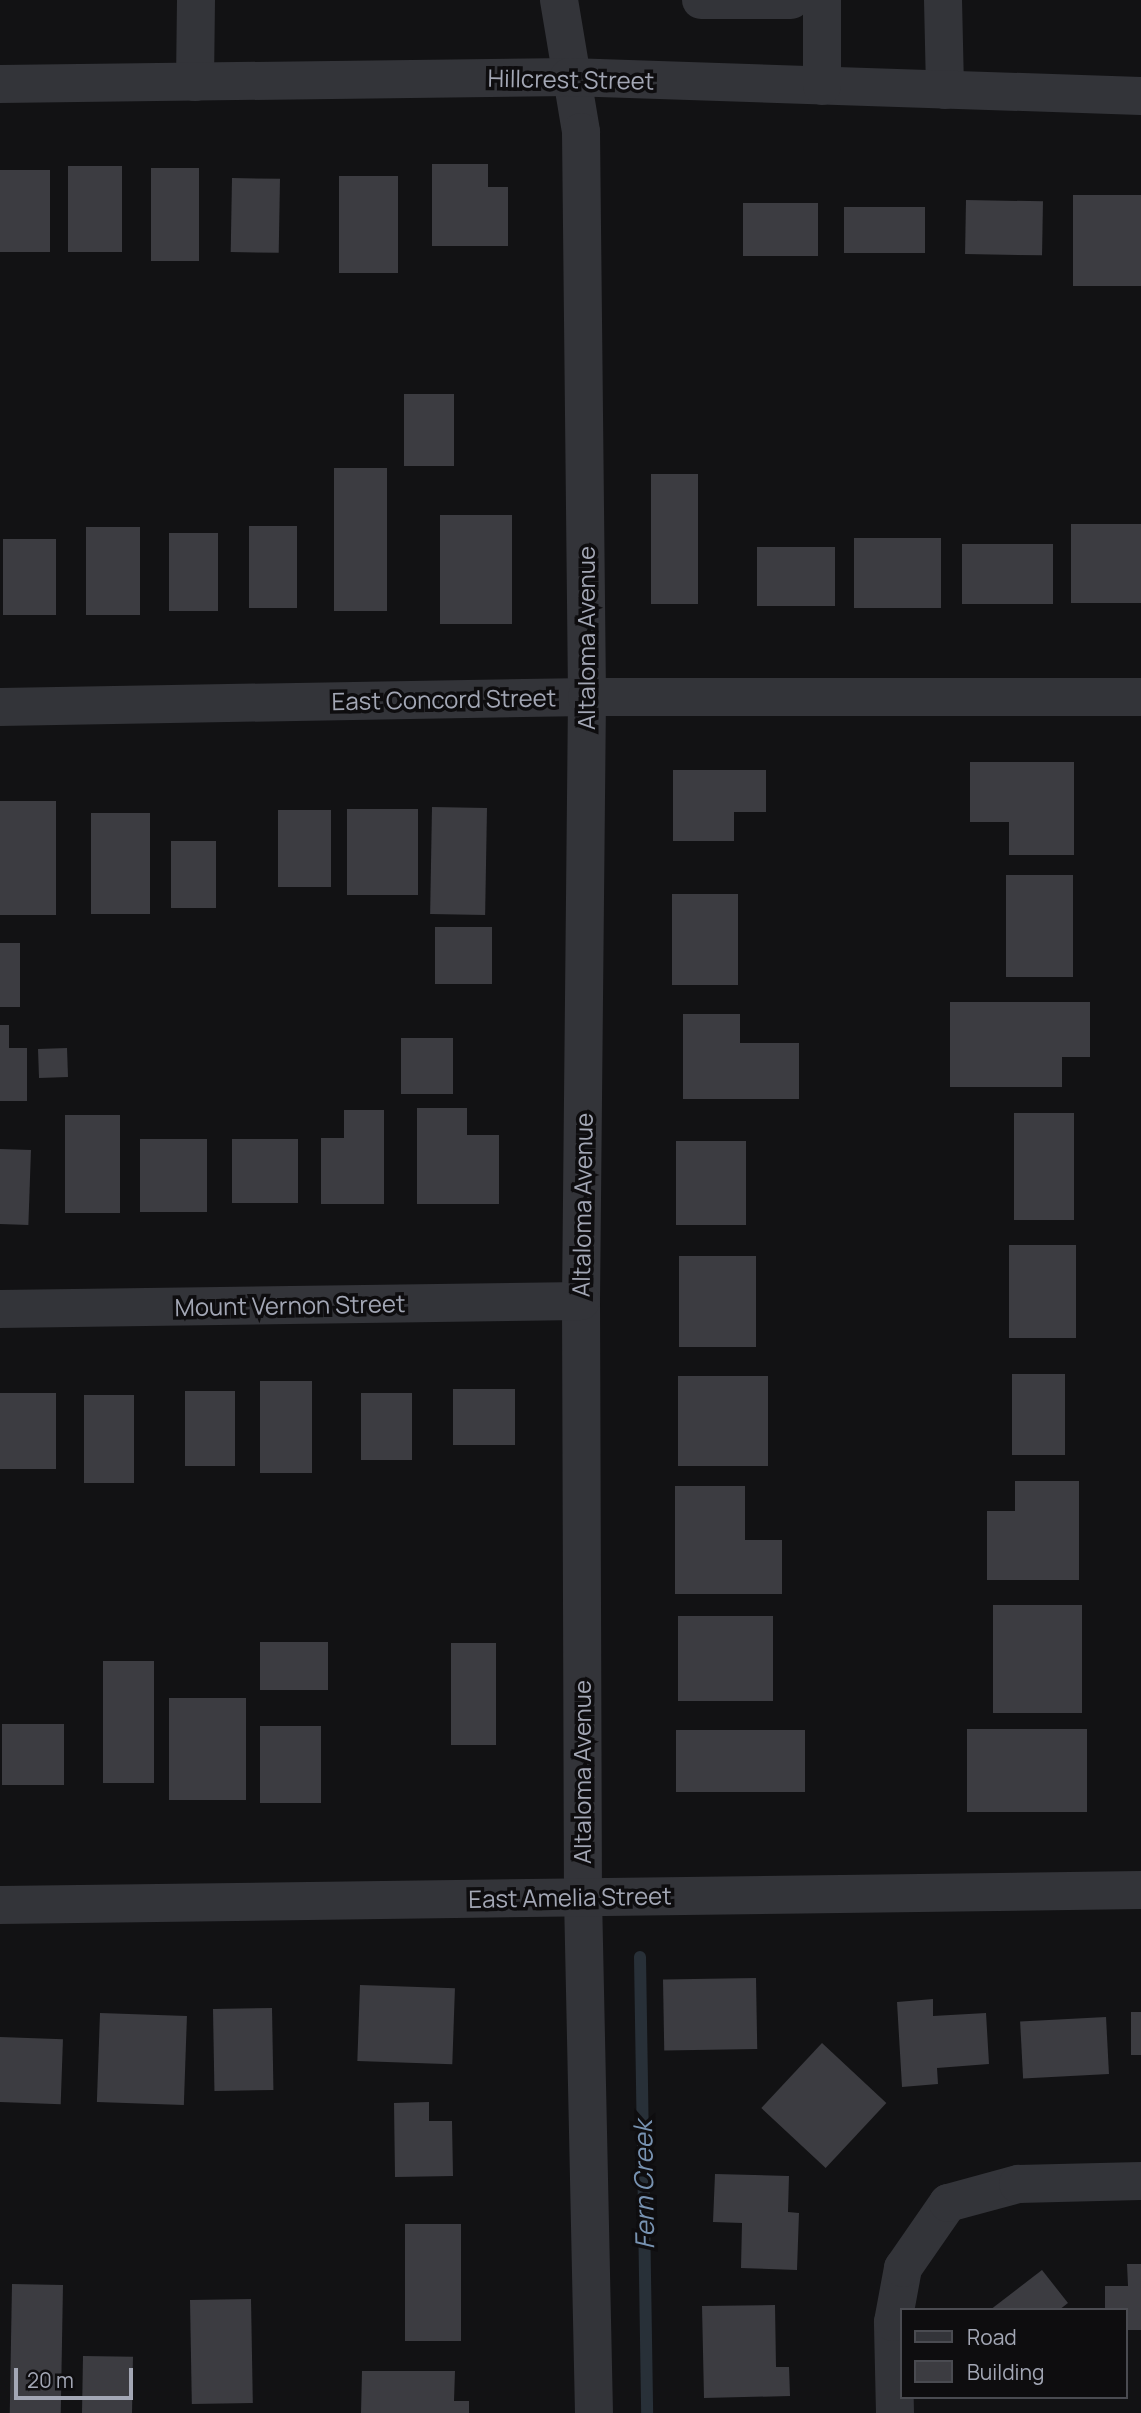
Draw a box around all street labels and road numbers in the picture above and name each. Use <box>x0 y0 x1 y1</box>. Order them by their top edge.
street label: Hillcrest Street <box>488 63 654 95</box>
street label: Altaloma Avenue <box>572 546 600 730</box>
street label: East Concord Street <box>331 683 557 715</box>
street label: Altaloma Avenue <box>566 1113 598 1297</box>
street label: Mount Vernon Street <box>174 1289 406 1321</box>
street label: Altaloma Avenue <box>568 1680 596 1864</box>
street label: East Amelia Street <box>468 1881 672 1913</box>

